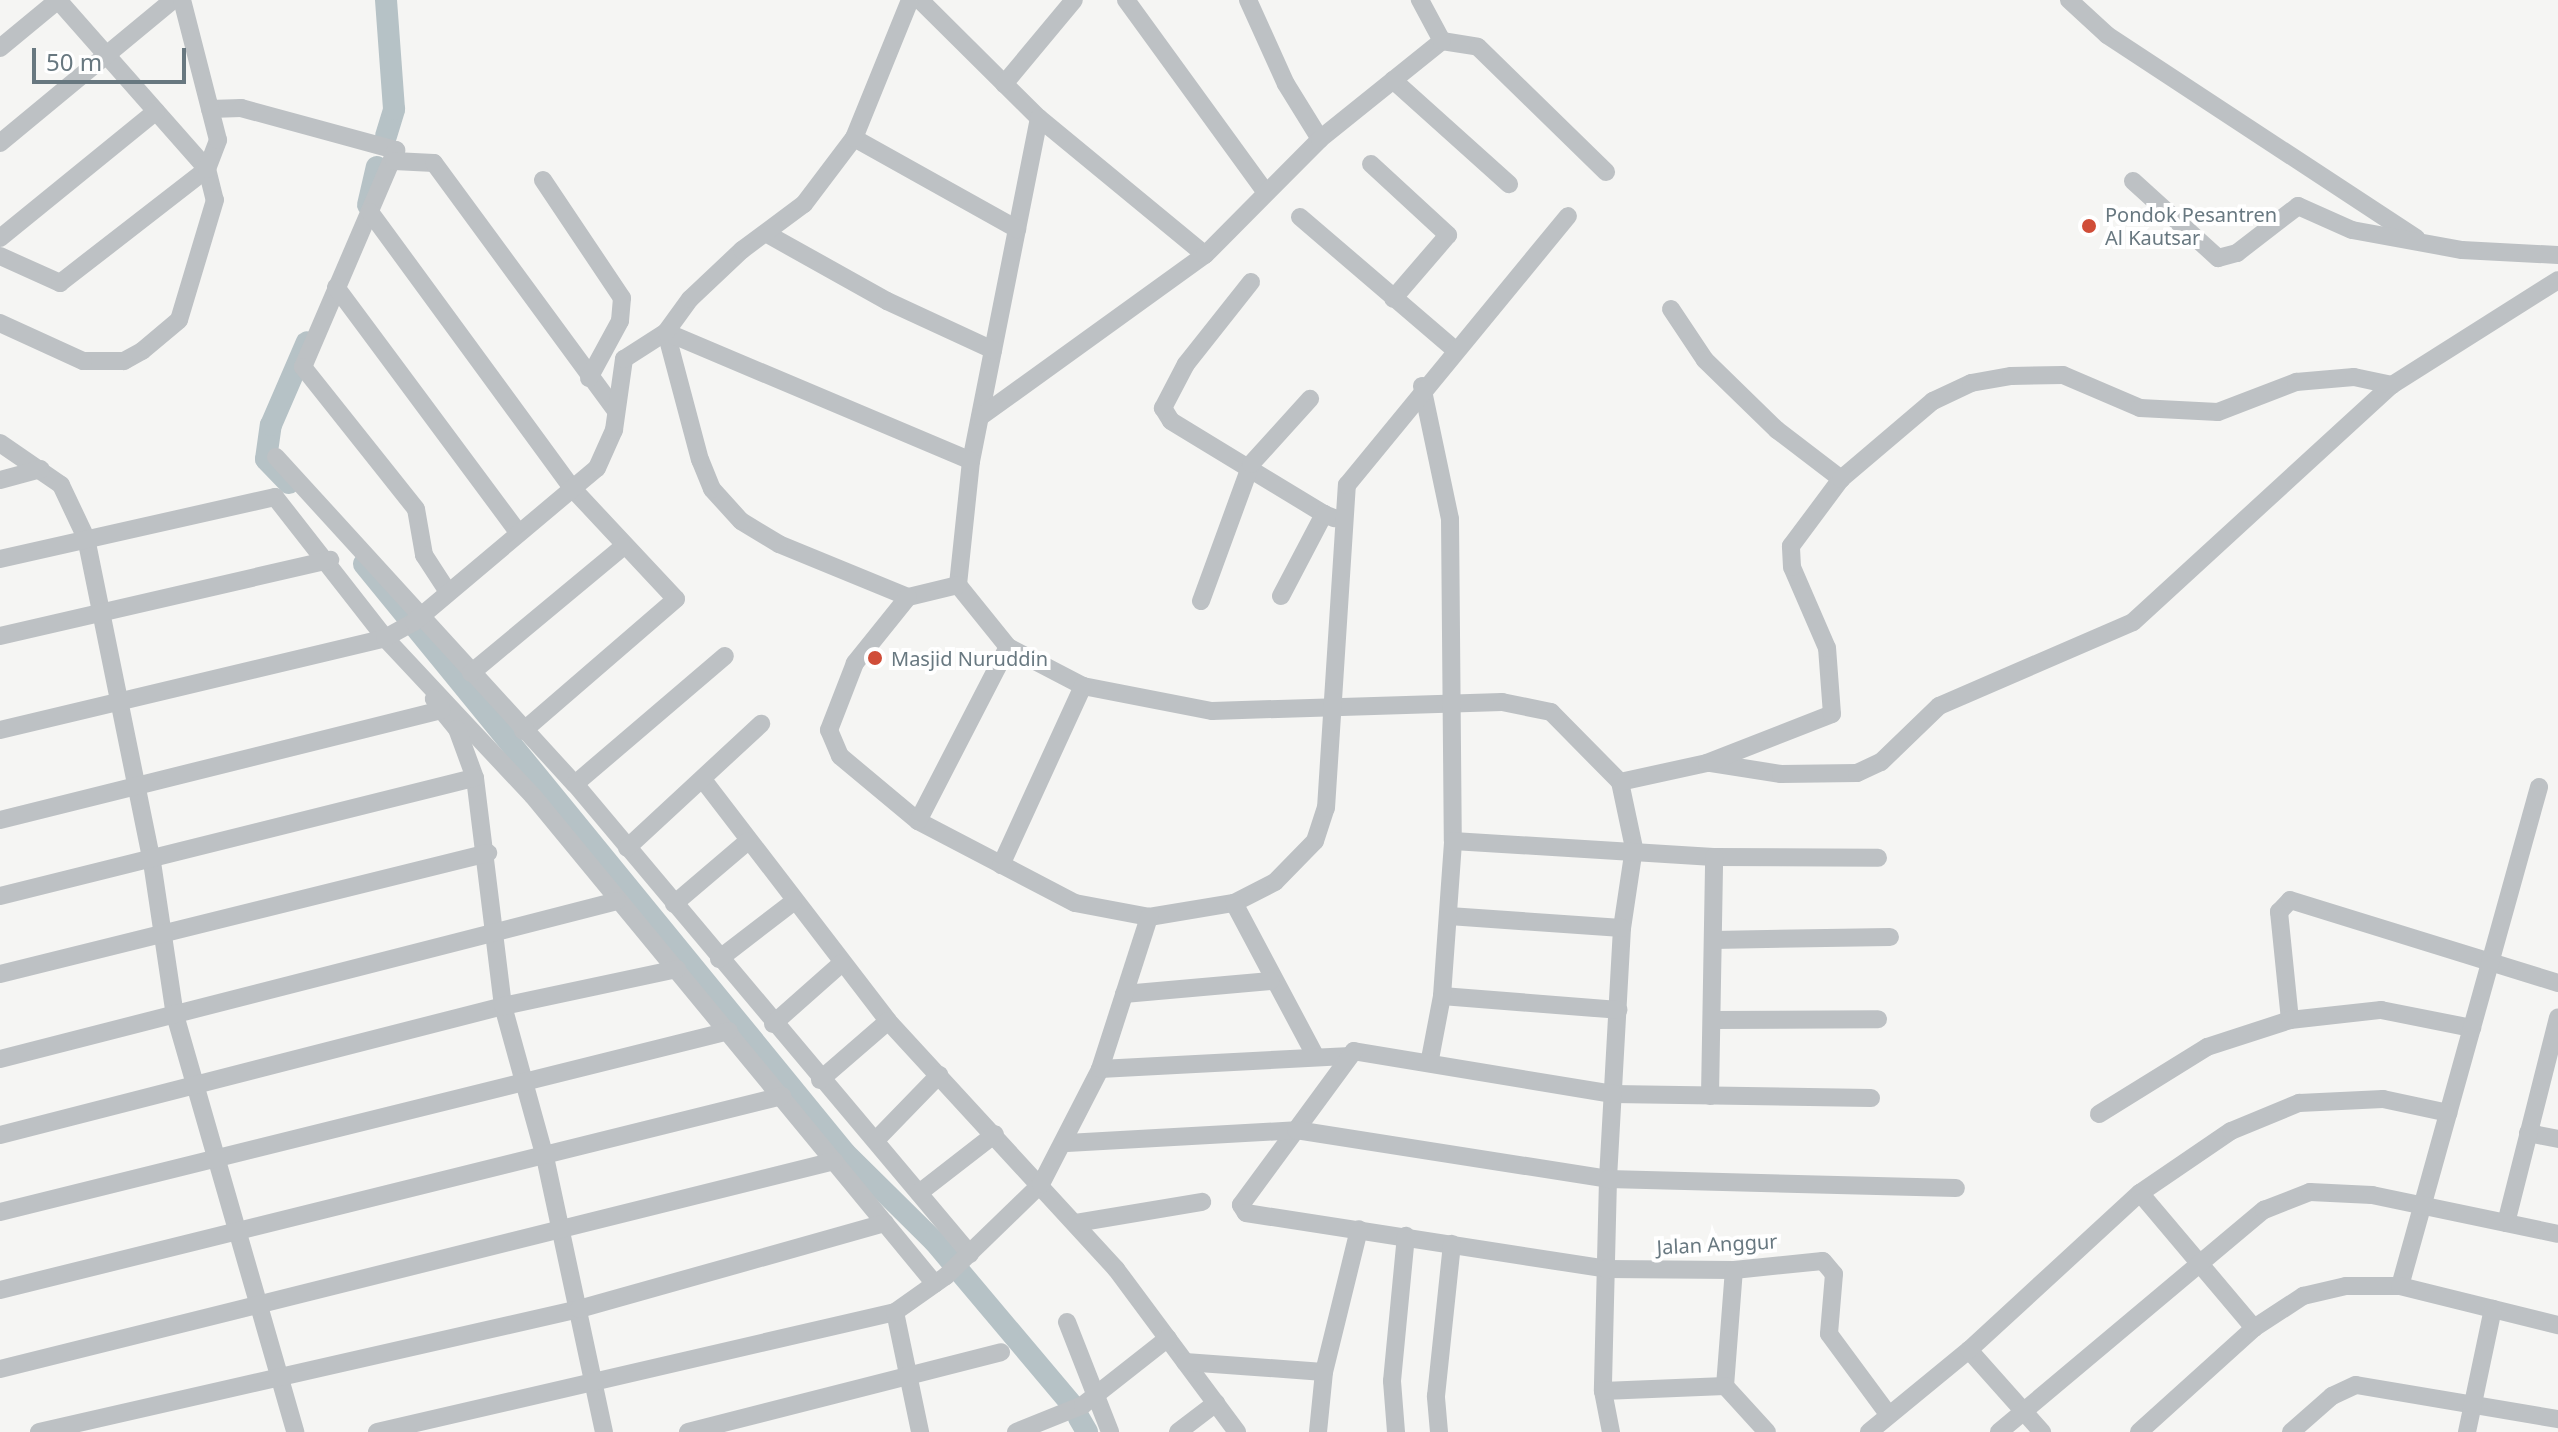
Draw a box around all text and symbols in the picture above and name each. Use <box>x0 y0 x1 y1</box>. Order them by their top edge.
scale bar <box>36 32 190 82</box>
text: 50 m <box>46 45 102 78</box>
place label: Pondok Pesantren Al Kautsar <box>2105 202 2277 249</box>
marker: Pondok Pesantren Al Kautsar <box>2080 217 2098 235</box>
place label: Masjid Nuruddin <box>891 646 1048 670</box>
marker: Masjid Nuruddin <box>866 649 884 667</box>
street label: Jalan Anggur <box>1656 1229 1778 1259</box>

